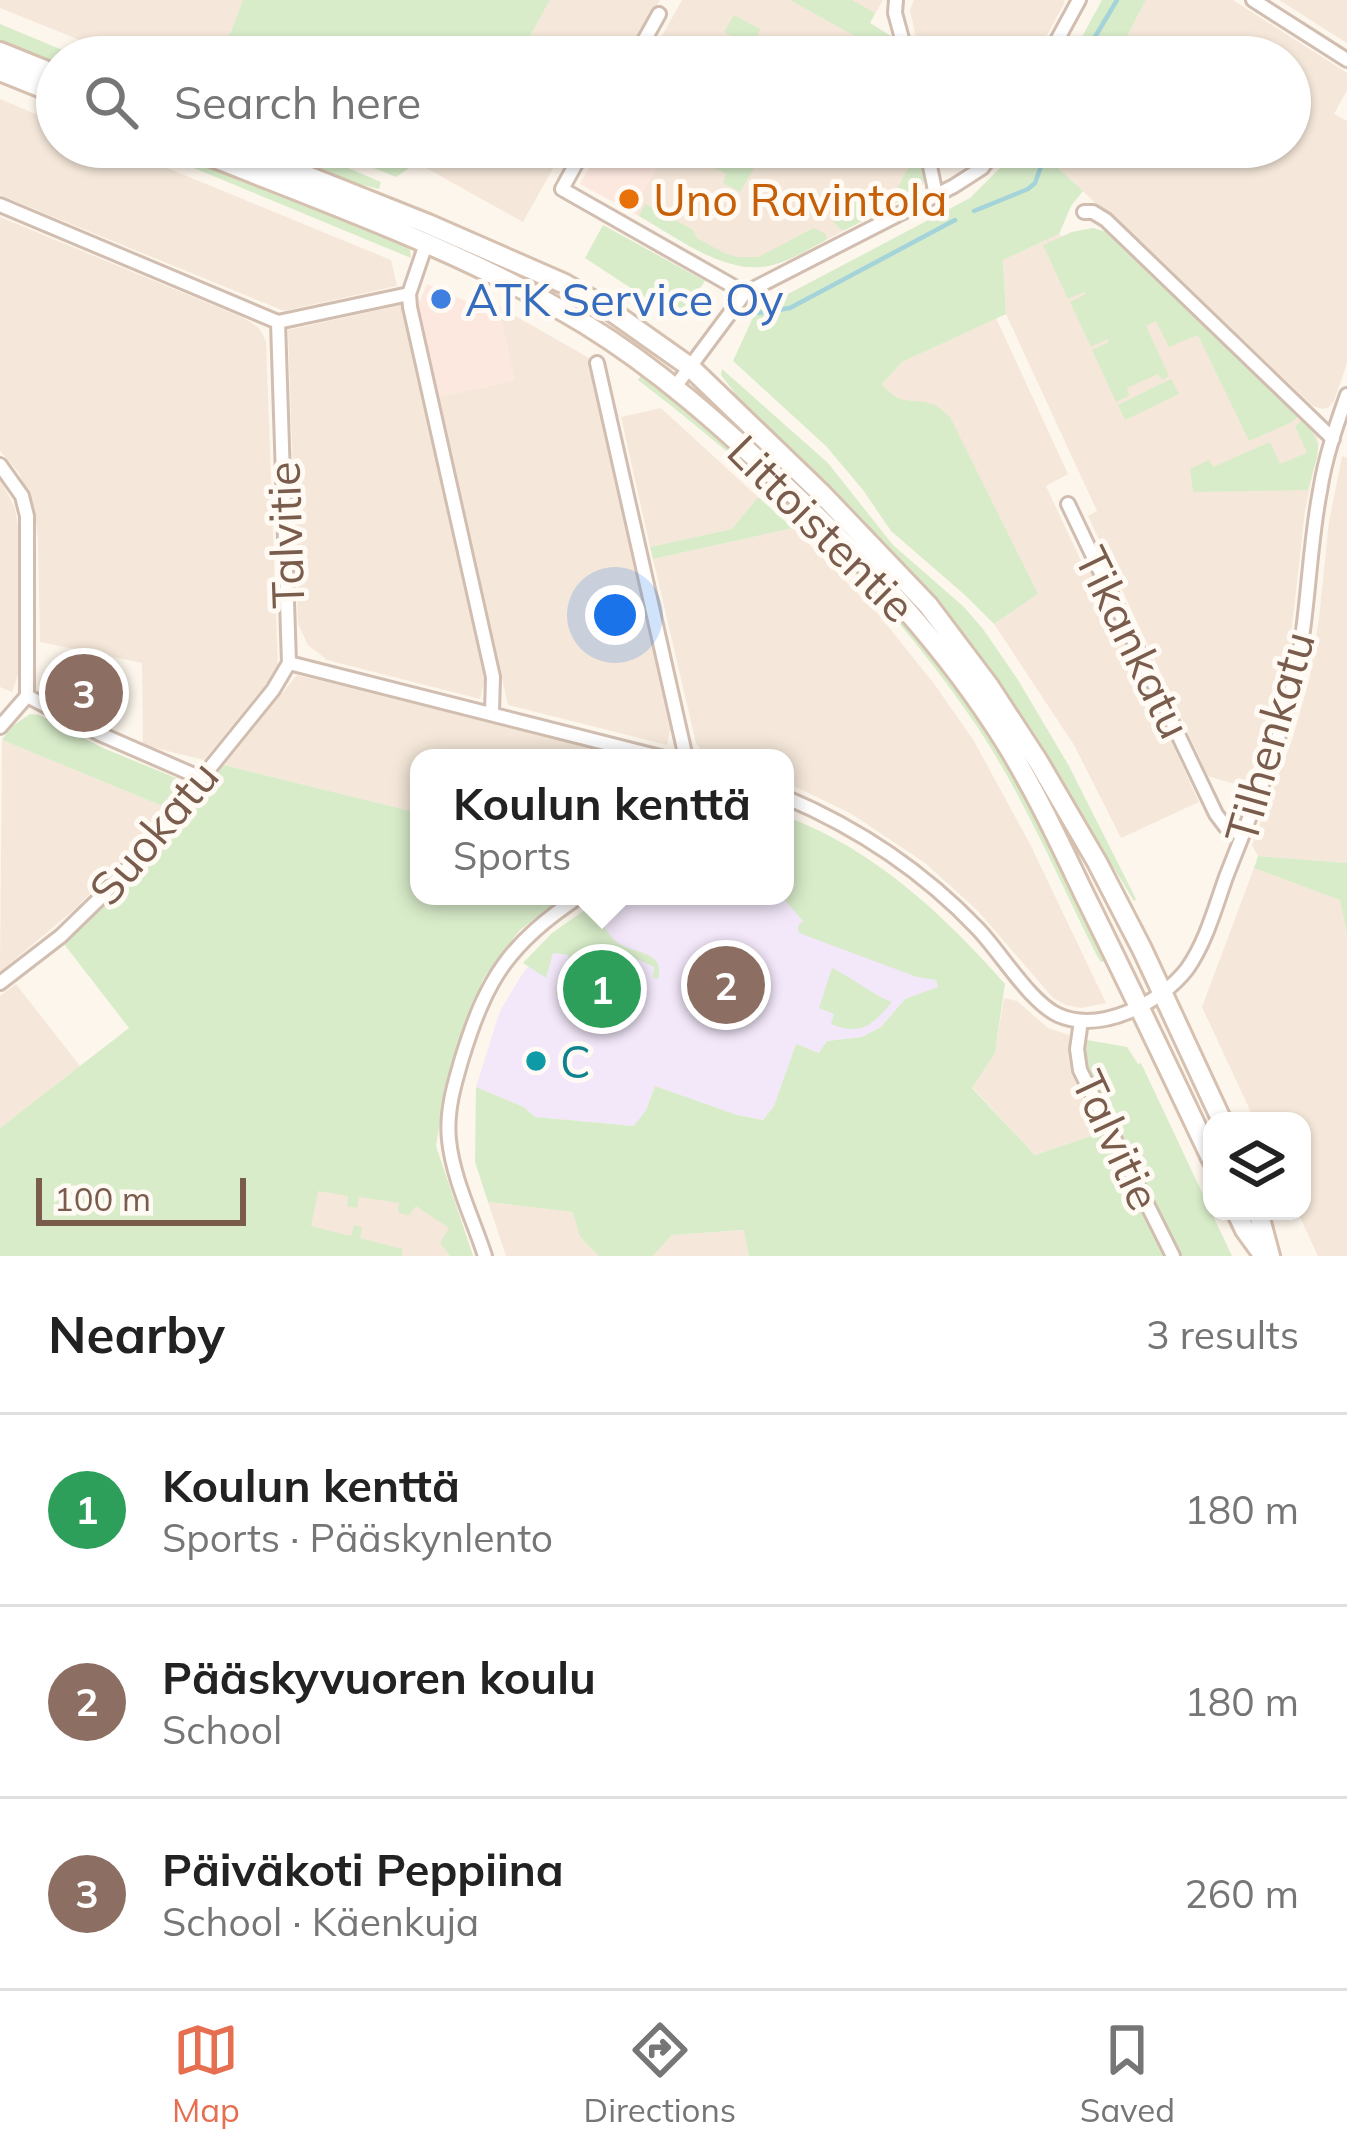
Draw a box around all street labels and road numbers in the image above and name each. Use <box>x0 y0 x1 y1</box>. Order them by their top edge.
street label: Littoistentie <box>717 423 927 633</box>
street label: Talvitie <box>254 461 316 609</box>
street label: Tikankatu <box>1064 537 1204 747</box>
street label: Tilhenkatu <box>1212 625 1326 849</box>
street label: Suokatu <box>76 748 230 916</box>
street label: Talvitie <box>1061 1062 1173 1218</box>

